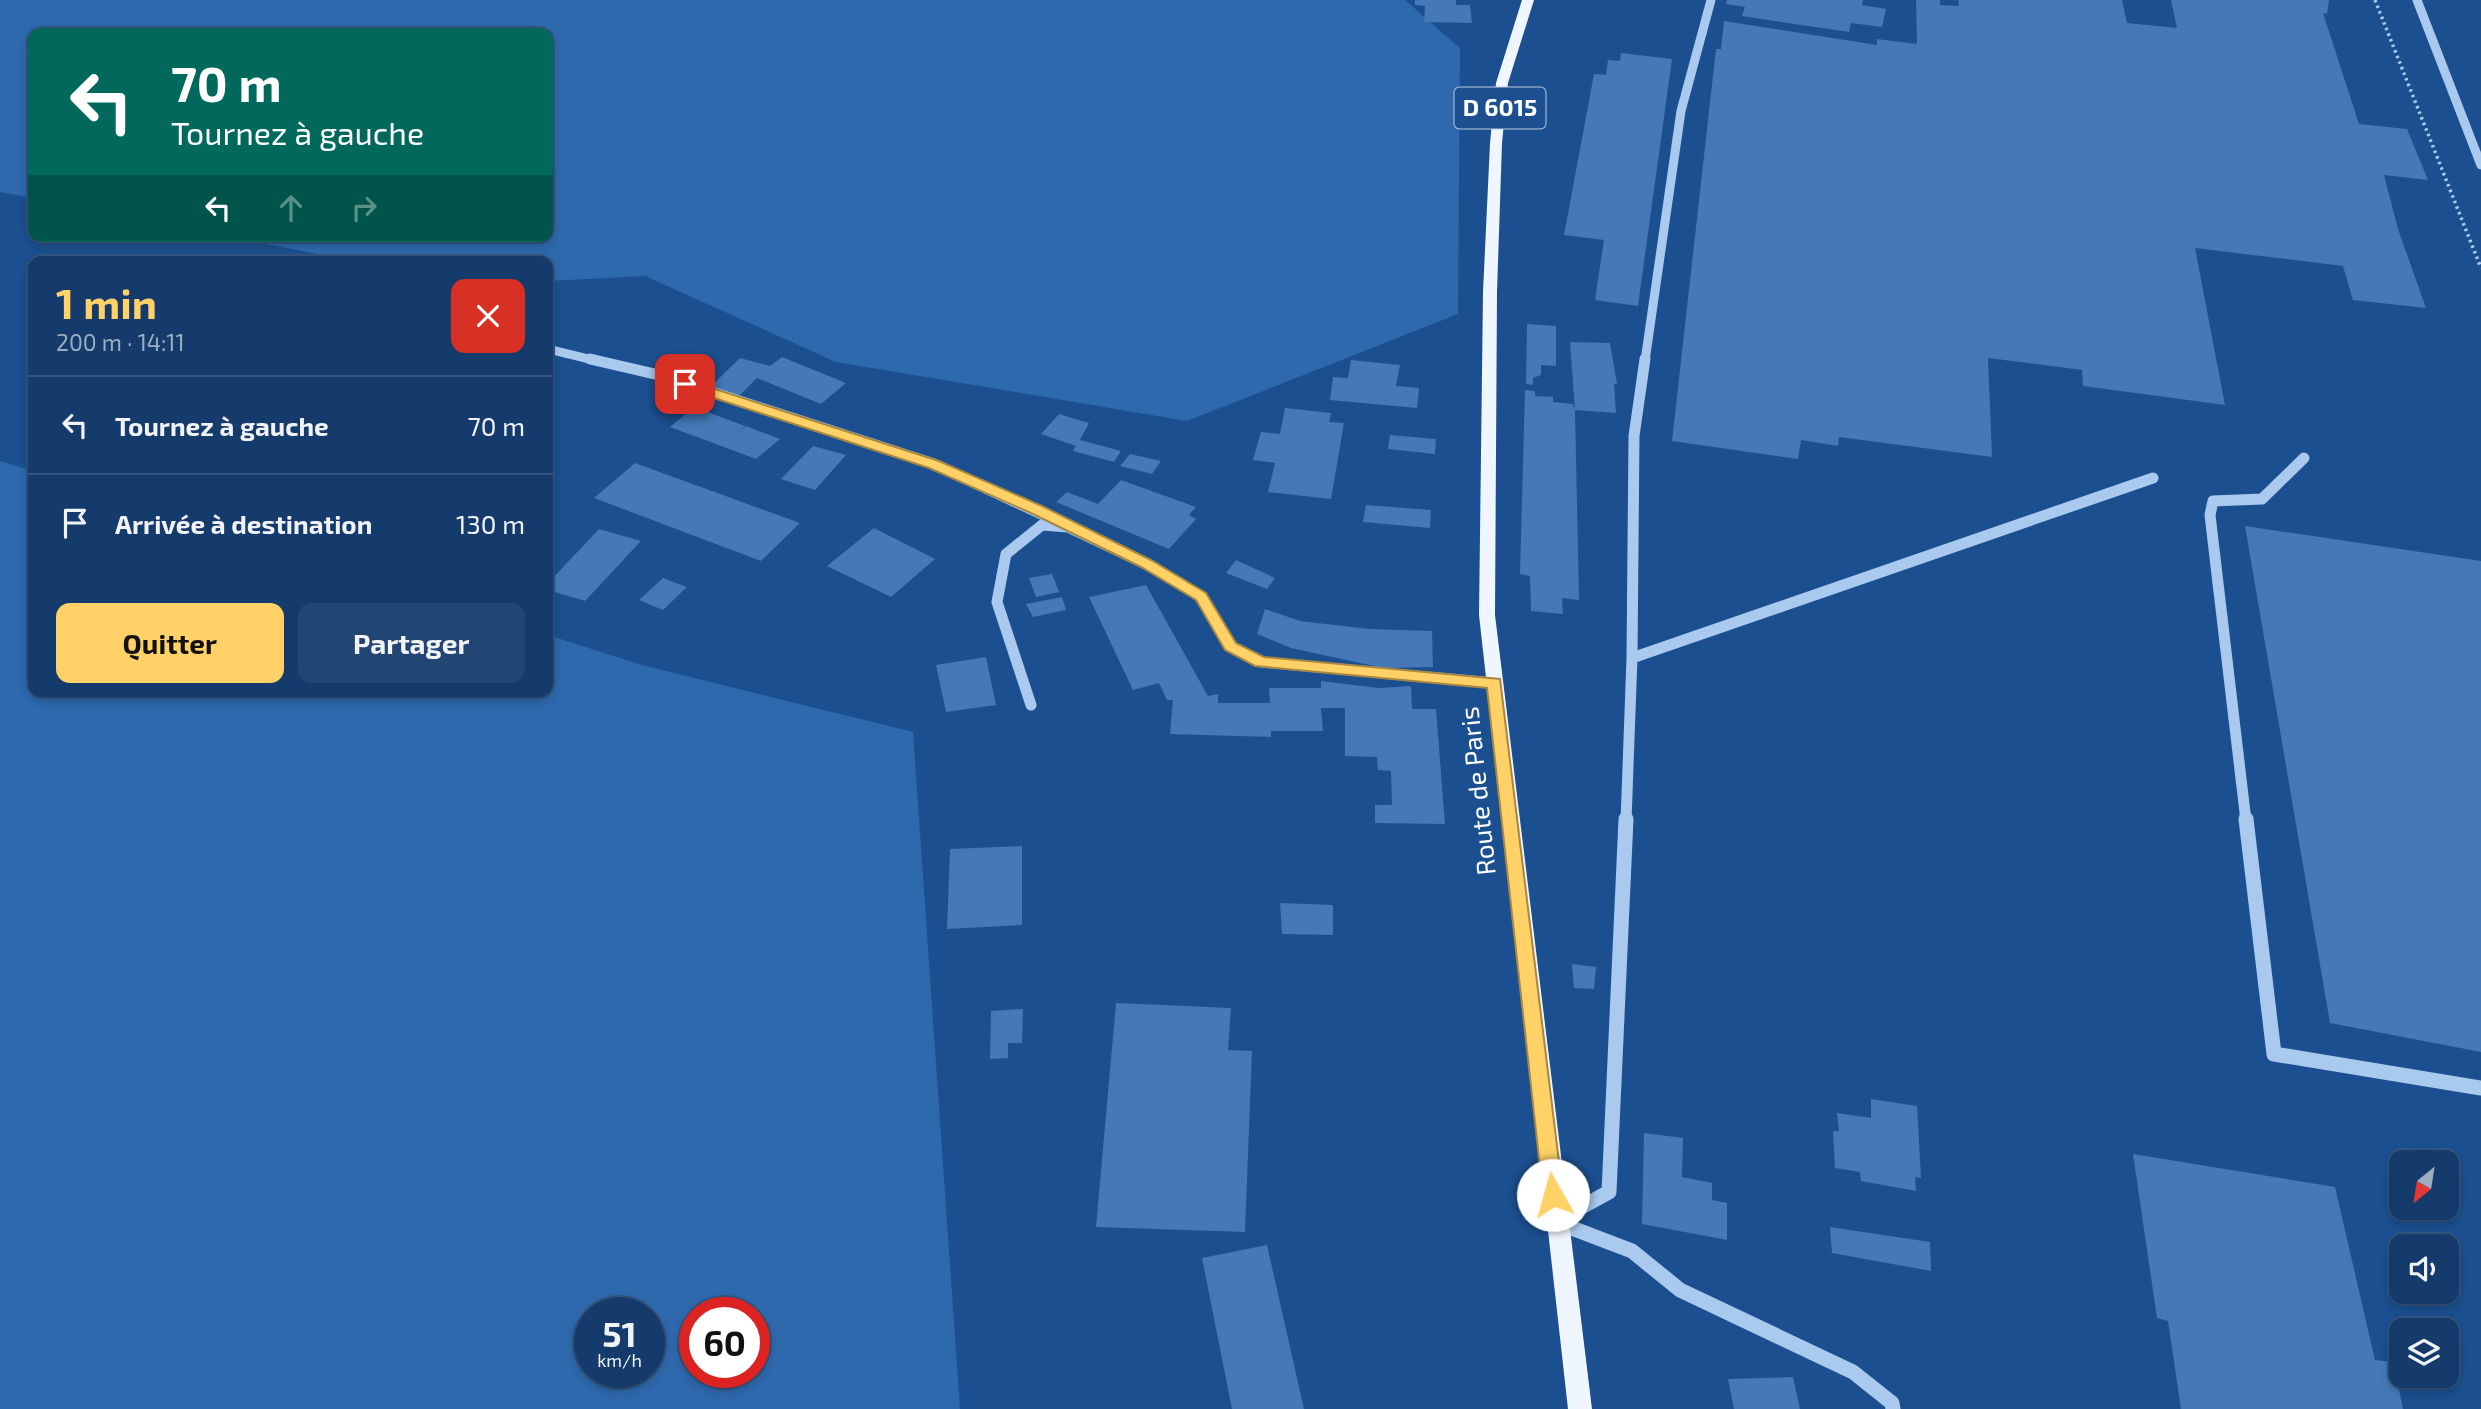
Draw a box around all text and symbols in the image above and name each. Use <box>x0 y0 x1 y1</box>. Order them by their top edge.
text: 70 m <box>171 53 282 112</box>
icon: left <box>56 56 147 147</box>
road number: D 6015 <box>1454 88 1546 128</box>
text: Tournez à gauche <box>171 113 424 151</box>
icon: left <box>199 189 237 227</box>
icon: ahead <box>272 189 310 227</box>
icon: right <box>345 189 383 227</box>
text: 1 min <box>56 277 157 327</box>
button: close <box>451 279 525 353</box>
text: 200 m · 14:11 <box>56 328 185 356</box>
pin <box>655 354 715 414</box>
icon: arrive <box>666 365 704 403</box>
icon: left <box>56 406 94 444</box>
text: Tournez à gauche <box>115 410 329 441</box>
text: 70 m <box>467 410 525 441</box>
icon: arrive <box>56 504 94 542</box>
text: Arrivée à destination <box>115 508 372 539</box>
text: 130 m <box>456 508 525 539</box>
button: Quitter <box>56 603 284 683</box>
button: Partager <box>298 603 525 683</box>
street label: Route de Paris <box>1452 705 1501 877</box>
north arrow <box>2389 1150 2459 1220</box>
map controls <box>2389 1150 2459 1388</box>
position arrow <box>1516 1158 1590 1232</box>
button: sound <box>2389 1234 2459 1304</box>
speed limit sign: 60 <box>679 1297 770 1388</box>
text: 51 <box>602 1312 637 1354</box>
button: layers <box>2389 1318 2459 1388</box>
text: km/h <box>597 1349 642 1371</box>

